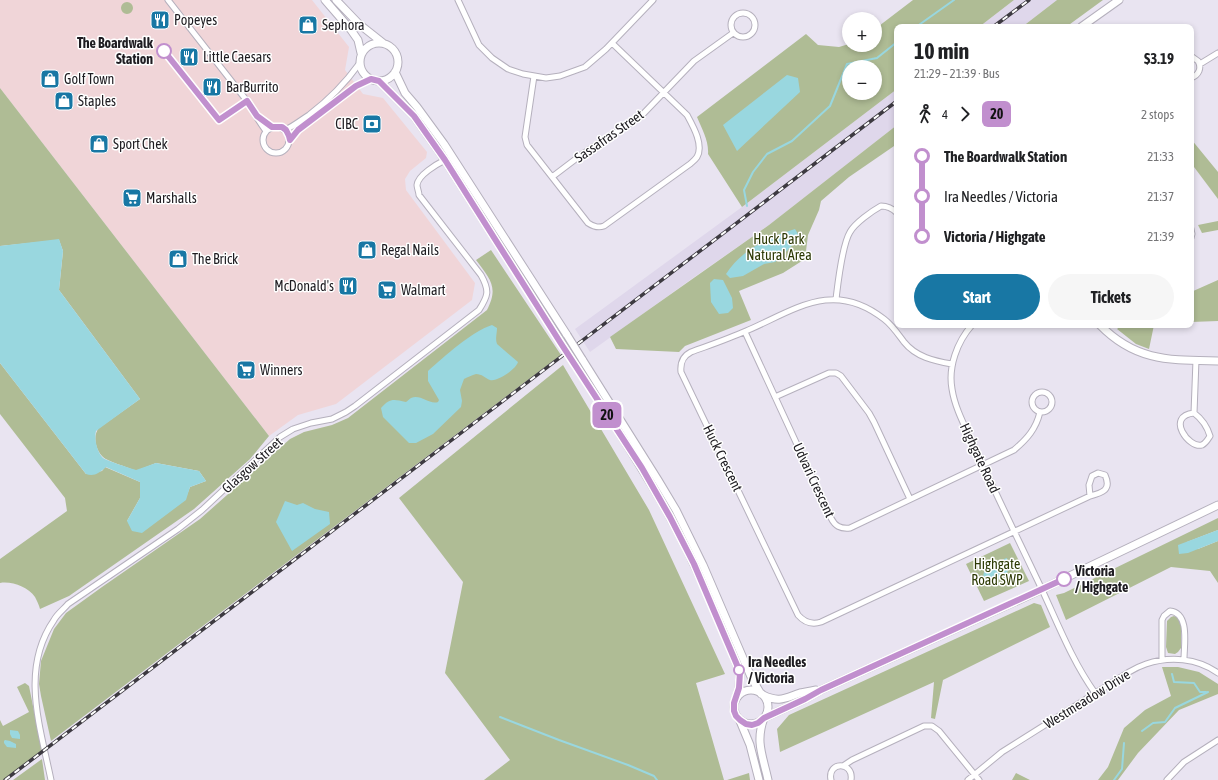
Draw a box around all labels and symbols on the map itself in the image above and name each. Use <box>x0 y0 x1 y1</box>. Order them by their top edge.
restaurant icon: Popeyes <box>149 9 171 31</box>
place label: Popeyes <box>174 12 217 28</box>
shop icon: Sephora <box>297 14 319 36</box>
place label: Sephora <box>322 17 365 33</box>
place label: The Boardwalk Station <box>77 35 154 67</box>
marker: The Boardwalk Station <box>156 43 172 59</box>
restaurant icon: Little Caesars <box>178 46 200 68</box>
place label: Little Caesars <box>203 49 271 65</box>
shop icon: Golf Town <box>39 68 61 90</box>
place label: Golf Town <box>64 71 114 87</box>
restaurant icon: BarBurrito <box>201 76 223 98</box>
place label: BarBurrito <box>226 79 279 95</box>
shop icon: Staples <box>53 90 75 112</box>
place label: Staples <box>78 93 116 109</box>
street label: Sassafras Street <box>571 106 647 166</box>
bank icon: CIBC <box>361 113 383 135</box>
place label: CIBC <box>335 116 359 132</box>
shop icon: Sport Chek <box>88 133 110 155</box>
place label: Sport Chek <box>113 136 168 152</box>
supermarket icon: Marshalls <box>121 187 143 209</box>
place label: Marshalls <box>146 190 197 206</box>
park label: Huck Park Natural Area <box>746 231 812 263</box>
shop icon: Regal Nails <box>356 239 378 261</box>
place label: Regal Nails <box>381 242 439 258</box>
shop icon: The Brick <box>167 248 189 270</box>
place label: The Brick <box>192 251 238 267</box>
restaurant icon: McDonald's <box>337 275 359 297</box>
place label: McDonald's <box>274 278 334 294</box>
supermarket icon: Walmart <box>376 279 398 301</box>
place label: Walmart <box>401 282 446 298</box>
supermarket icon: Winners <box>235 359 257 381</box>
place label: Winners <box>260 362 302 378</box>
line badge: 20 <box>589 402 625 428</box>
street label: Highgate Road <box>957 420 1003 496</box>
street label: Huck Crescent <box>700 422 746 494</box>
street label: Glasgow Street <box>218 434 286 496</box>
street label: Udvari Crescent <box>790 440 838 520</box>
park label: Highgate Road SWP <box>971 556 1023 588</box>
place label: Victoria / Highgate <box>1074 563 1128 595</box>
marker: Victoria / Highgate <box>1056 571 1072 587</box>
place label: Ira Needles / Victoria <box>748 654 806 686</box>
marker: Ira Needles / Victoria <box>733 664 745 676</box>
street label: Westmeadow Drive <box>1041 666 1133 732</box>

